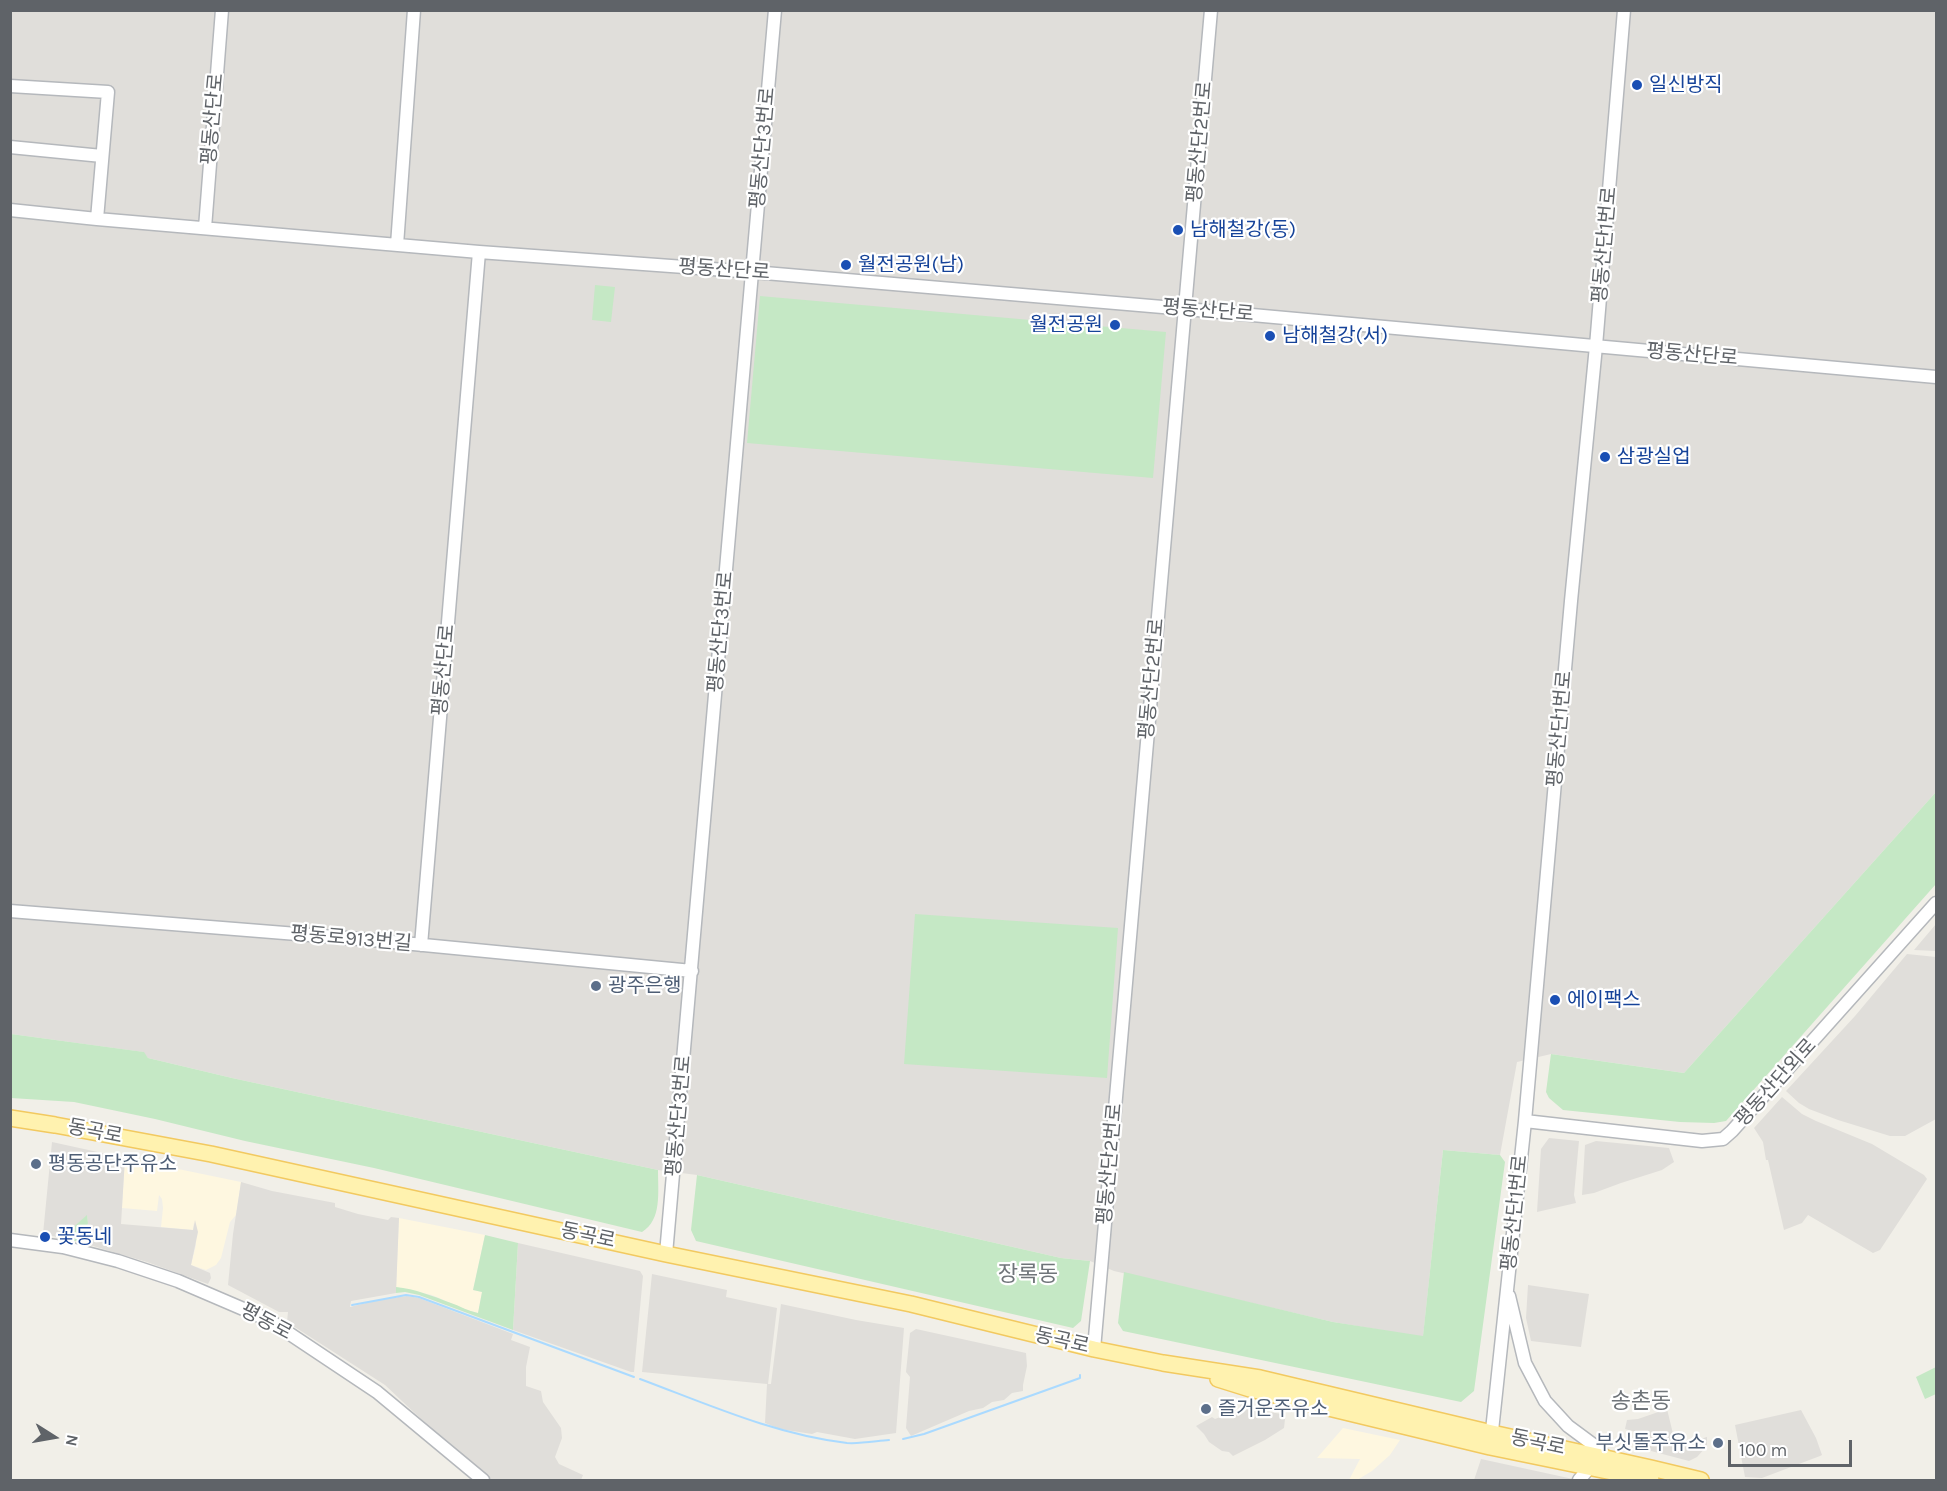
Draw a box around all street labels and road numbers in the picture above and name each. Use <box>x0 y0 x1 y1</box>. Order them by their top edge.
street label: 평동산단로 <box>197 72 229 166</box>
street label: 평동산단2번로 <box>1183 80 1217 204</box>
street label: 평동산단3번로 <box>746 86 780 210</box>
street label: 평동산단1번로 <box>1588 186 1622 304</box>
street label: 평동산단로 <box>677 255 771 285</box>
street label: 평동산단로 <box>1161 295 1255 327</box>
street label: 평동산단로 <box>1645 339 1739 371</box>
street label: 평동산단3번로 <box>704 570 738 694</box>
street label: 평동산단2번로 <box>1135 617 1169 741</box>
street label: 평동산단로 <box>428 623 460 717</box>
street label: 평동산단1번로 <box>1543 670 1577 788</box>
street label: 평동로913번길 <box>289 922 413 956</box>
street label: 평동산단외로 <box>1730 1034 1822 1132</box>
street label: 평동산단3번로 <box>662 1054 696 1178</box>
street label: 평동산단2번로 <box>1093 1102 1127 1226</box>
street label: 동곡로 <box>66 1115 124 1149</box>
street label: 평동산단1번로 <box>1497 1154 1533 1272</box>
street label: 동곡로 <box>559 1219 617 1253</box>
street label: 평동로 <box>236 1298 296 1346</box>
street label: 동곡로 <box>1032 1323 1092 1359</box>
street label: 동곡로 <box>1509 1426 1567 1460</box>

